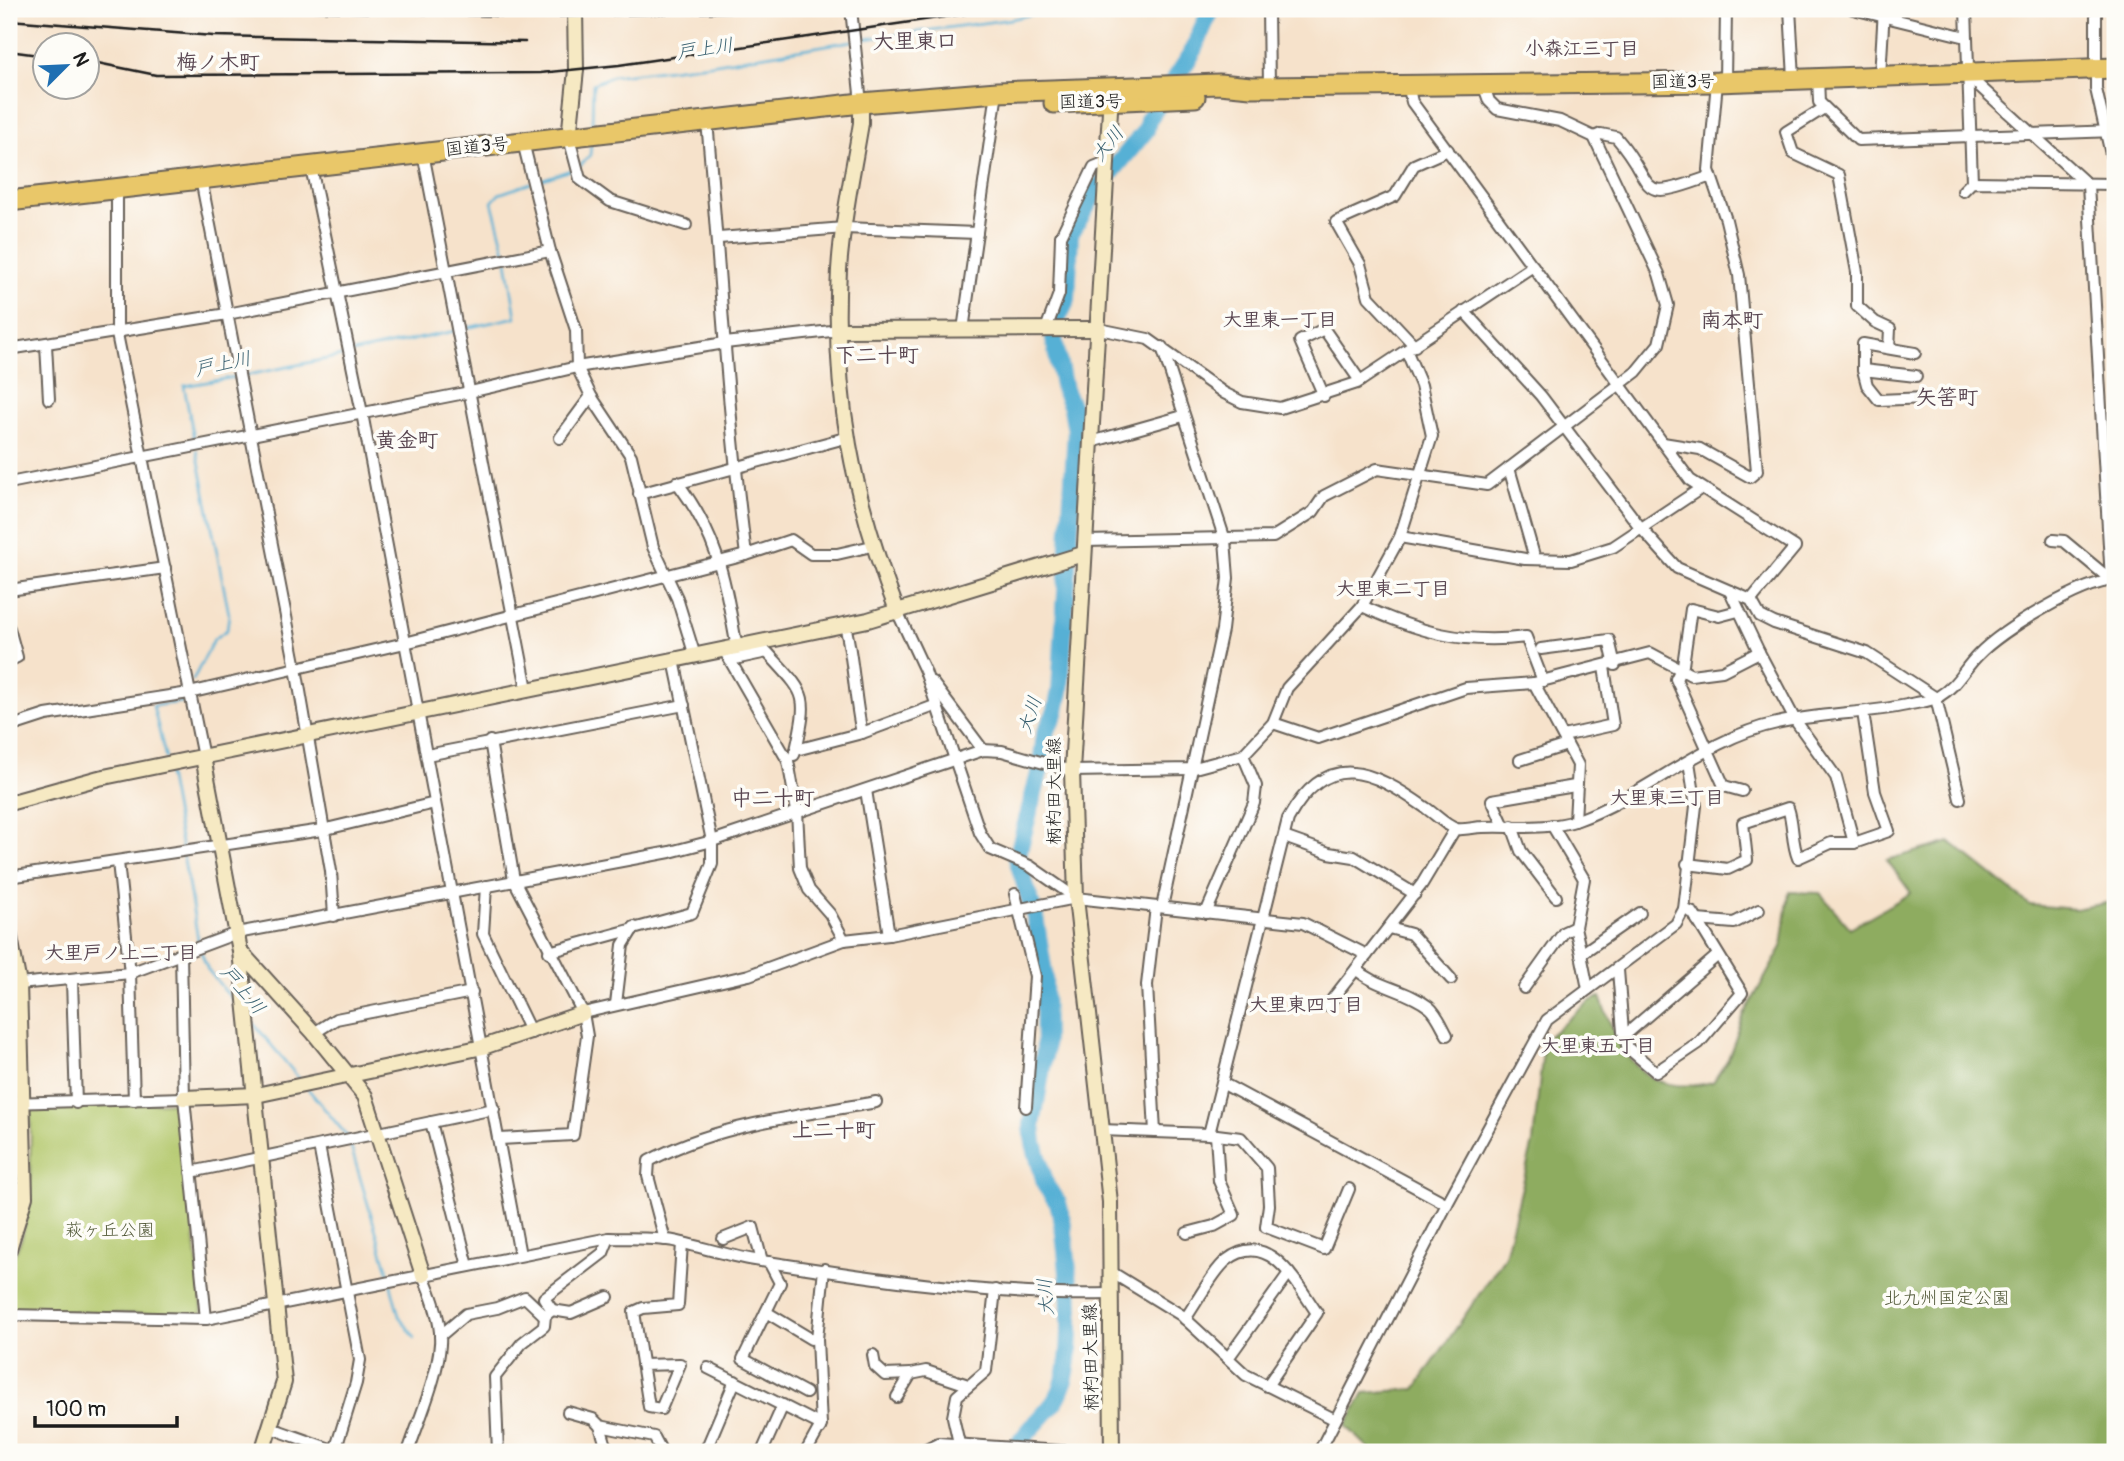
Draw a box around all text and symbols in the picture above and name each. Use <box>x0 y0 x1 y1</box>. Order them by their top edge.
district label: 大里東口 <box>873 28 957 55</box>
north arrow <box>32 32 102 102</box>
water label: 戸上川 <box>675 33 735 65</box>
district label: 小森江三丁目 <box>1525 37 1639 61</box>
text: N <box>67 49 94 70</box>
district label: 梅ノ木町 <box>176 49 260 76</box>
street label: 国道3号 <box>1651 70 1715 94</box>
street label: 国道3号 <box>1059 90 1123 114</box>
water label: 大川 <box>1087 122 1129 166</box>
street label: 国道3号 <box>444 132 510 162</box>
district label: 南本町 <box>1701 307 1764 334</box>
district label: 大里東一丁目 <box>1223 308 1337 332</box>
district label: 下二十町 <box>835 342 919 369</box>
water label: 戸上川 <box>193 346 253 382</box>
district label: 矢筈町 <box>1916 384 1979 411</box>
district label: 黄金町 <box>376 427 439 454</box>
district label: 大里東二丁目 <box>1336 577 1450 601</box>
water label: 大川 <box>1013 693 1047 737</box>
street label: 柄杓田大里線 <box>1043 737 1066 845</box>
district label: 中二十町 <box>731 785 815 812</box>
district label: 大里東三丁目 <box>1610 786 1724 810</box>
district label: 大里戸ノ上二丁目 <box>45 941 197 965</box>
water label: 戸上川 <box>215 960 271 1020</box>
district label: 大里東四丁目 <box>1249 993 1363 1017</box>
district label: 大里東五丁目 <box>1541 1034 1655 1058</box>
district label: 上二十町 <box>792 1117 876 1144</box>
park label: 萩ヶ丘公園 <box>65 1219 155 1242</box>
water label: 大川 <box>1033 1277 1059 1317</box>
park label: 北九州国定公園 <box>1884 1287 2010 1310</box>
street label: 柄杓田大里線 <box>1079 1303 1103 1411</box>
scale bar <box>35 1384 177 1428</box>
text: 100 m <box>46 1396 106 1423</box>

